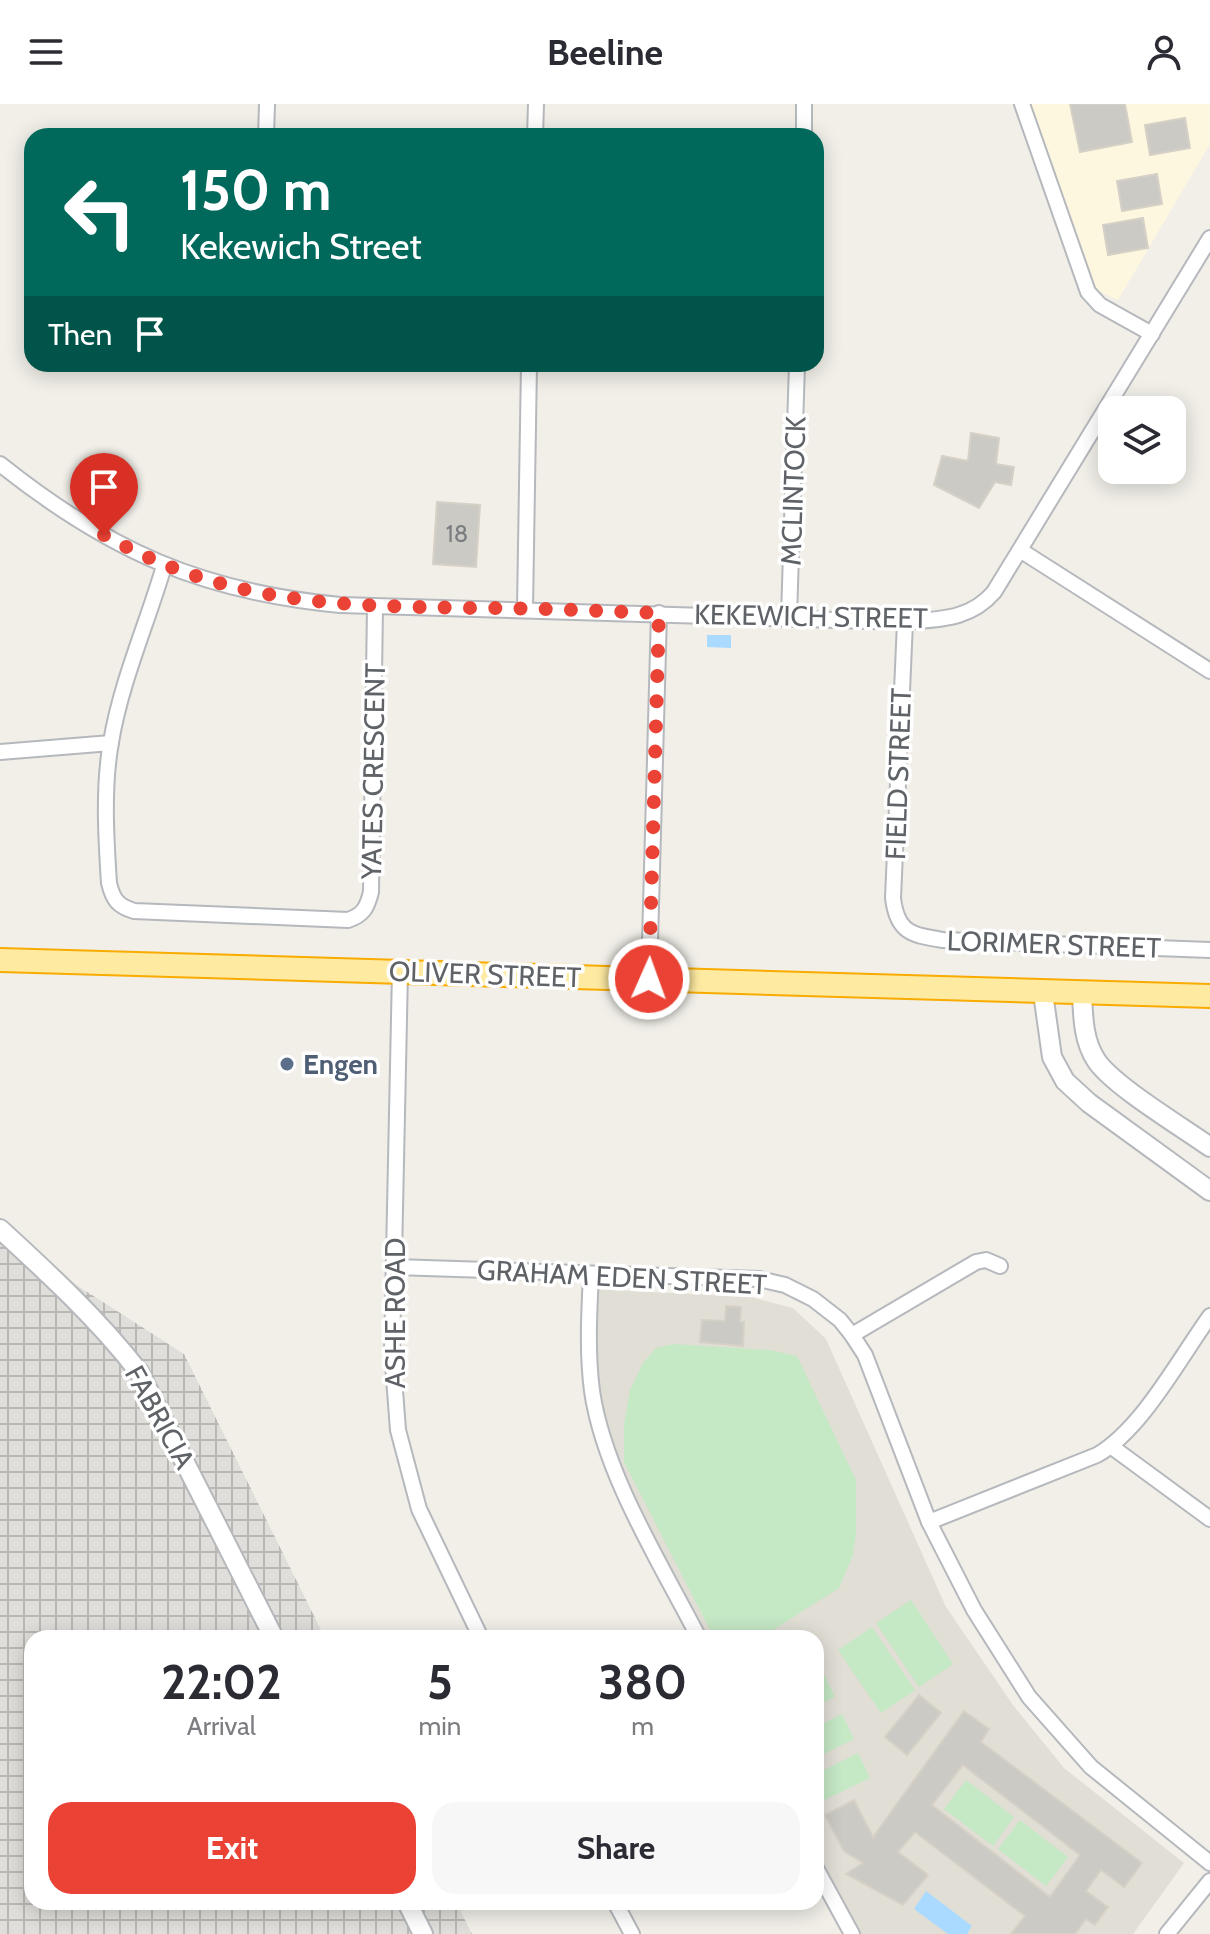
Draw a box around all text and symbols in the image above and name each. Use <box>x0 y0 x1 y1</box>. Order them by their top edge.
icon: menu <box>24 30 68 74</box>
text: Beeline <box>547 30 663 74</box>
icon: person <box>1142 30 1186 74</box>
text: 150 m <box>180 156 332 224</box>
icon: left <box>48 160 152 264</box>
text: Kekewich Street <box>180 224 422 268</box>
icon: arrive <box>128 312 172 356</box>
text: Then <box>48 316 112 353</box>
map controls <box>1098 396 1186 484</box>
button: layers <box>1098 396 1186 484</box>
street label: MCLINTOCK <box>773 415 813 566</box>
pin <box>70 453 138 535</box>
icon: arrive <box>82 465 126 509</box>
house number: 18 <box>446 519 468 548</box>
street label: KEKEWICH STREET <box>694 597 928 635</box>
street label: YATES CRESCENT <box>354 663 392 880</box>
street label: FIELD STREET <box>878 687 918 861</box>
street label: LORIMER STREET <box>946 923 1162 965</box>
position arrow <box>607 937 691 1021</box>
street label: OLIVER STREET <box>388 954 582 994</box>
place label: Engen <box>303 1047 378 1081</box>
marker: Engen <box>278 1055 296 1073</box>
street label: ASHE ROAD <box>378 1238 412 1388</box>
street label: GRAHAM EDEN STREET <box>476 1252 768 1302</box>
street label: FABRICIA <box>118 1359 203 1475</box>
text: 22:02 <box>161 1653 282 1711</box>
text: 5 <box>427 1653 453 1711</box>
text: 380 <box>598 1653 687 1711</box>
text: Arrival <box>187 1710 256 1742</box>
text: min <box>419 1710 461 1742</box>
text: m <box>631 1710 654 1742</box>
button: Exit <box>48 1802 416 1894</box>
button: Share <box>432 1802 800 1894</box>

